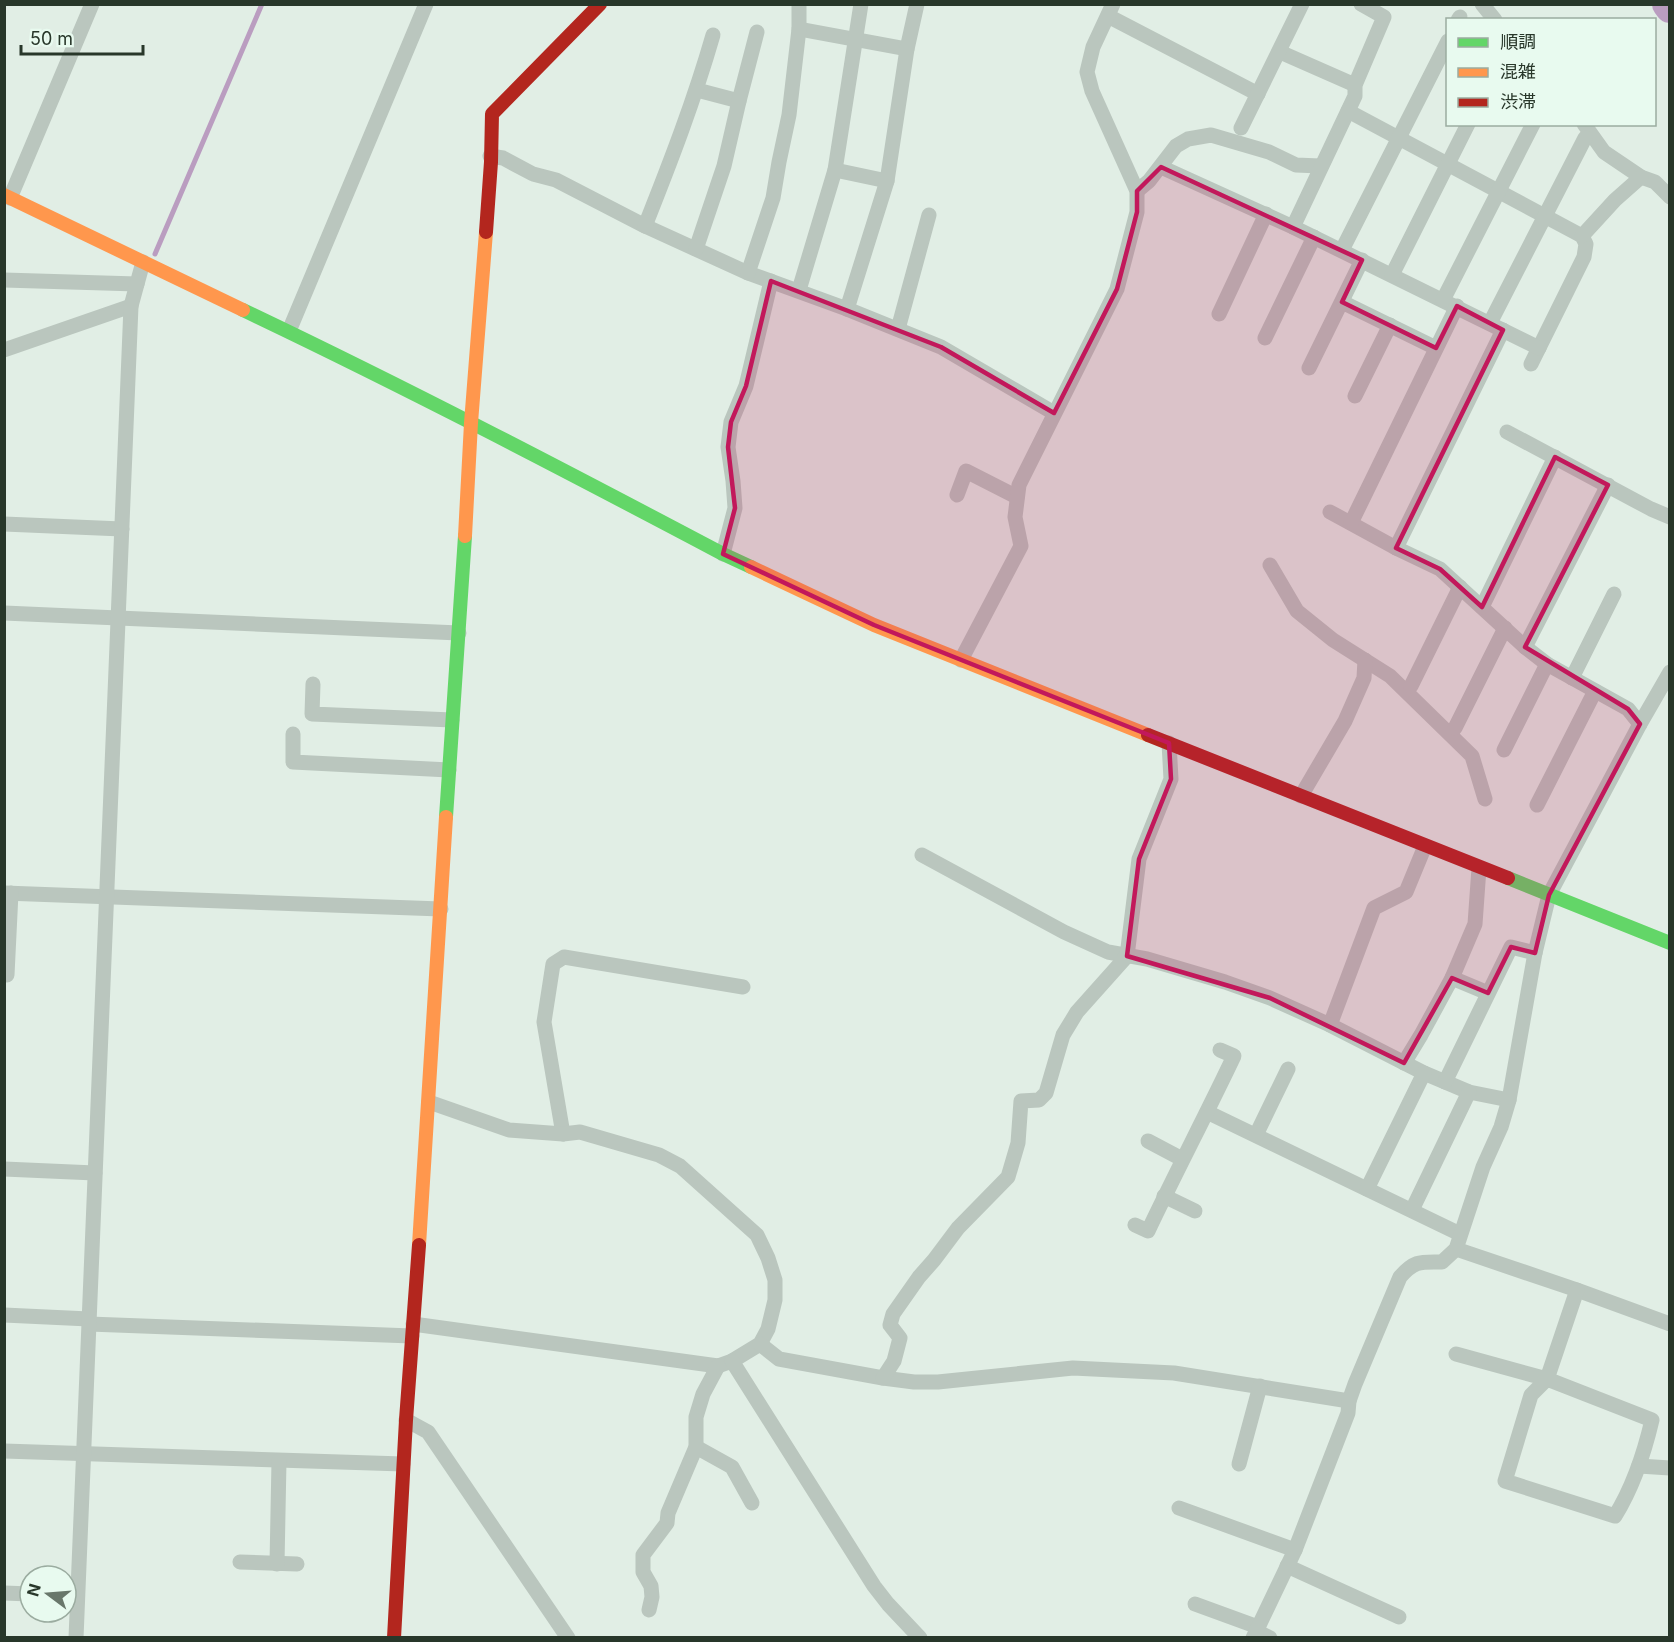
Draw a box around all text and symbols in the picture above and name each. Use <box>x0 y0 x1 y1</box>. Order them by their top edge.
scale bar <box>21 18 142 56</box>
legend <box>1446 18 1656 126</box>
text: 50 m <box>30 28 73 49</box>
text: 順調 <box>1500 31 1536 52</box>
text: 混雑 <box>1500 61 1536 82</box>
text: 渋滞 <box>1500 91 1536 112</box>
north arrow <box>18 1564 78 1624</box>
text: N <box>22 1581 45 1598</box>

